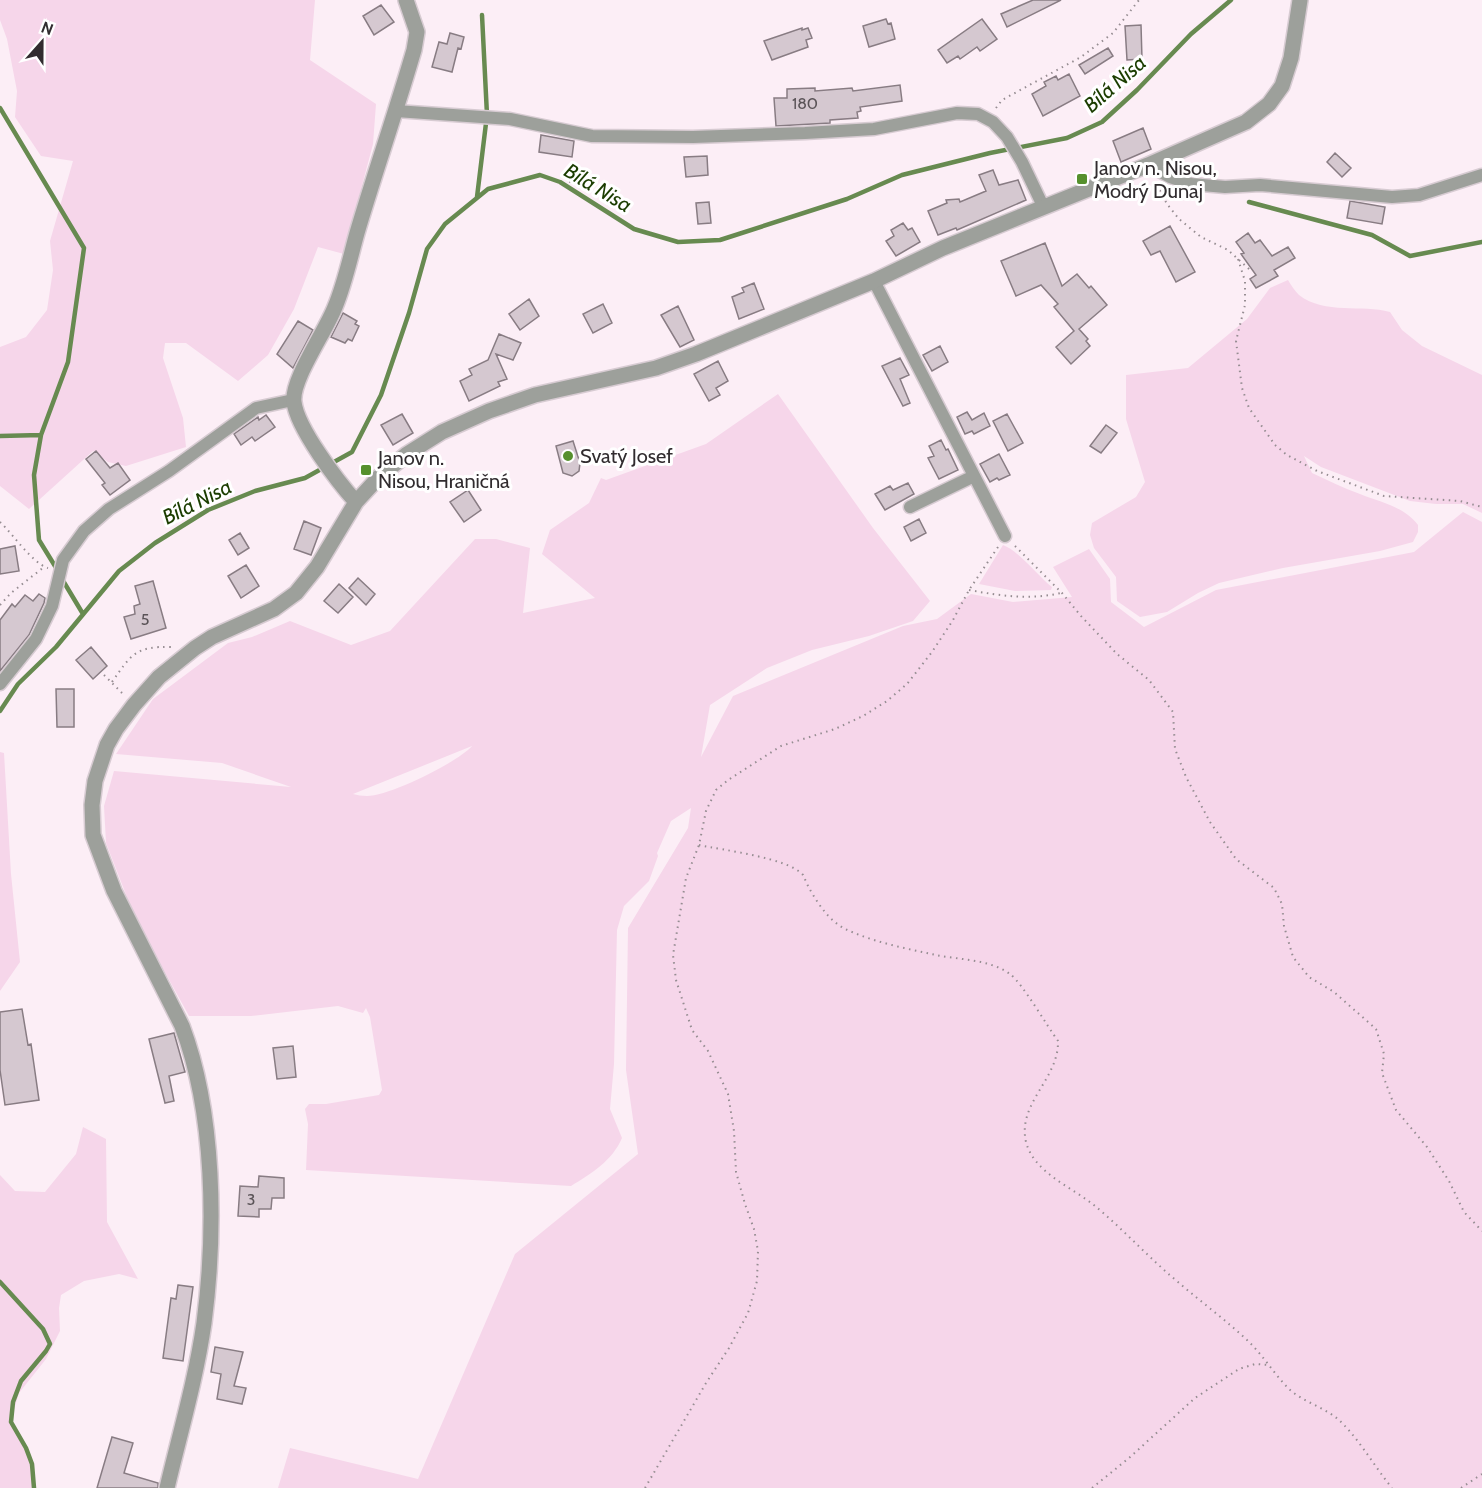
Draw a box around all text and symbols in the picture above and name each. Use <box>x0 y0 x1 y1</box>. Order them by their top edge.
north arrow <box>12 12 72 72</box>
text: N <box>39 18 56 39</box>
water label: Bílá Nisa <box>1078 50 1151 117</box>
house number: 180 <box>792 94 818 113</box>
place label: Janov n. Nisou, Modrý Dunaj <box>1093 156 1217 203</box>
water label: Bílá Nisa <box>560 158 637 217</box>
marker: Janov n. Nisou, Modrý Dunaj <box>1075 172 1089 186</box>
place label: Svatý Josef <box>580 444 673 468</box>
place label: Janov n. Nisou, Hraničná <box>377 446 510 493</box>
marker: Svatý Josef <box>561 449 575 463</box>
marker: Janov n. Nisou, Hraničná <box>359 463 373 477</box>
water label: Bílá Nisa <box>158 474 236 530</box>
house number: 5 <box>141 610 149 629</box>
house number: 3 <box>247 1190 255 1209</box>

